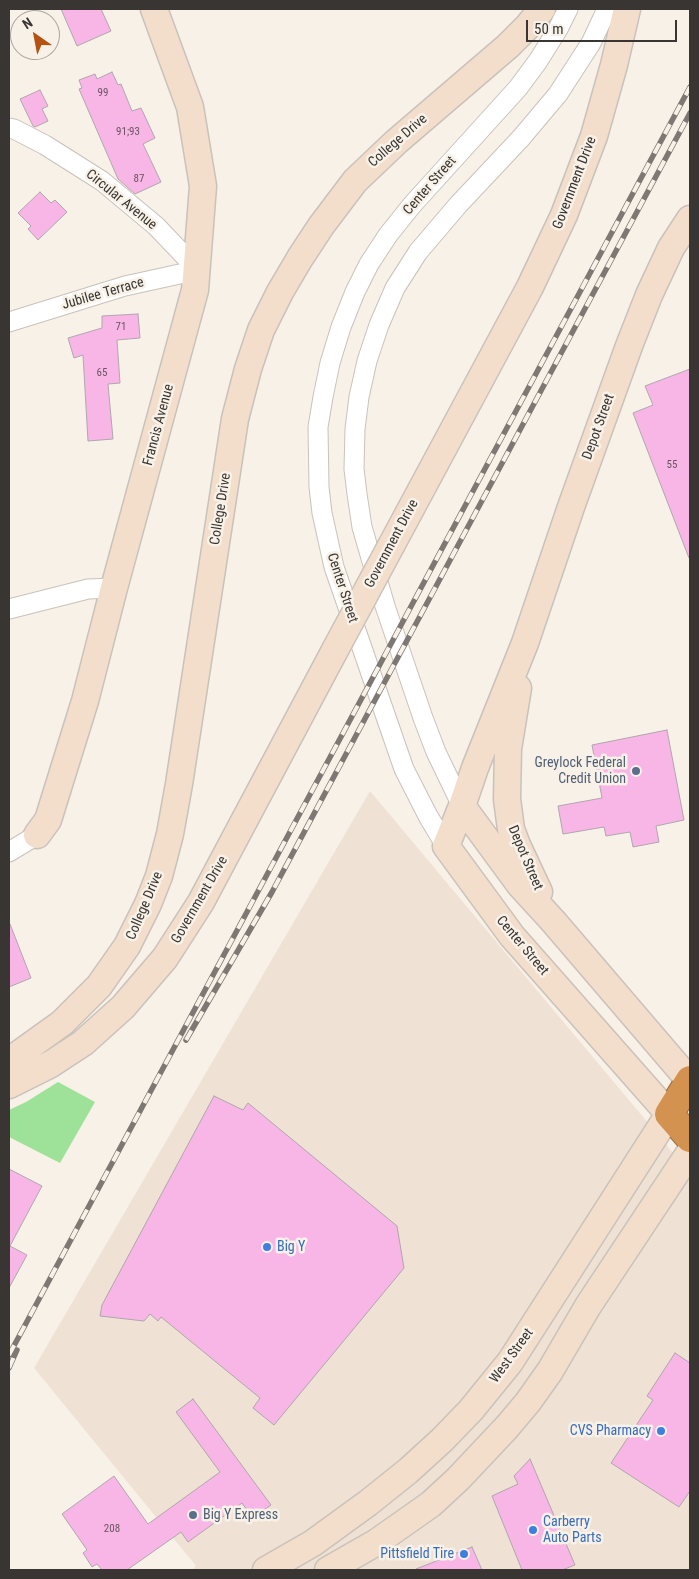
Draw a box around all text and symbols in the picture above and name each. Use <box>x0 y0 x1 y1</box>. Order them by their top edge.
north arrow <box>10 10 60 60</box>
scale bar <box>529 10 680 42</box>
text: N <box>19 14 35 32</box>
text: 50 m <box>534 20 564 38</box>
house number: 99 <box>98 86 108 100</box>
street label: College Drive <box>365 111 431 171</box>
house number: 91;93 <box>116 125 140 139</box>
street label: Government Drive <box>550 134 600 232</box>
street label: Center Street <box>400 153 460 219</box>
street label: Circular Avenue <box>82 166 160 234</box>
house number: 87 <box>134 172 144 186</box>
street label: Jubilee Terrace <box>60 274 146 314</box>
house number: 71 <box>116 320 126 334</box>
house number: 65 <box>97 366 107 380</box>
street label: Francis Avenue <box>140 382 178 468</box>
street label: Depot Street <box>579 392 619 462</box>
house number: 55 <box>667 458 677 472</box>
street label: College Drive <box>207 472 235 546</box>
street label: Government Drive <box>362 497 422 591</box>
street label: Center Street <box>323 551 361 625</box>
place label: Greylock Federal Credit Union <box>534 755 626 788</box>
marker: Greylock Federal Credit Union <box>630 765 642 777</box>
street label: Depot Street <box>504 823 546 893</box>
street label: Government Drive <box>168 853 232 947</box>
street label: College Drive <box>123 869 167 943</box>
street label: Center Street <box>492 913 552 979</box>
place label: Big Y <box>277 1239 305 1255</box>
marker: Big Y <box>261 1241 273 1253</box>
street label: West Street <box>487 1325 537 1387</box>
place label: CVS Pharmacy <box>570 1423 651 1439</box>
marker: CVS Pharmacy <box>655 1425 667 1437</box>
place label: Big Y Express <box>203 1507 278 1523</box>
marker: Big Y Express <box>187 1509 199 1521</box>
place label: Carberry Auto Parts <box>543 1514 602 1546</box>
house number: 208 <box>104 1522 120 1536</box>
marker: Carberry Auto Parts <box>527 1524 539 1536</box>
place label: Pittsfield Tire <box>380 1546 454 1562</box>
marker: Pittsfield Tire <box>458 1548 470 1560</box>

